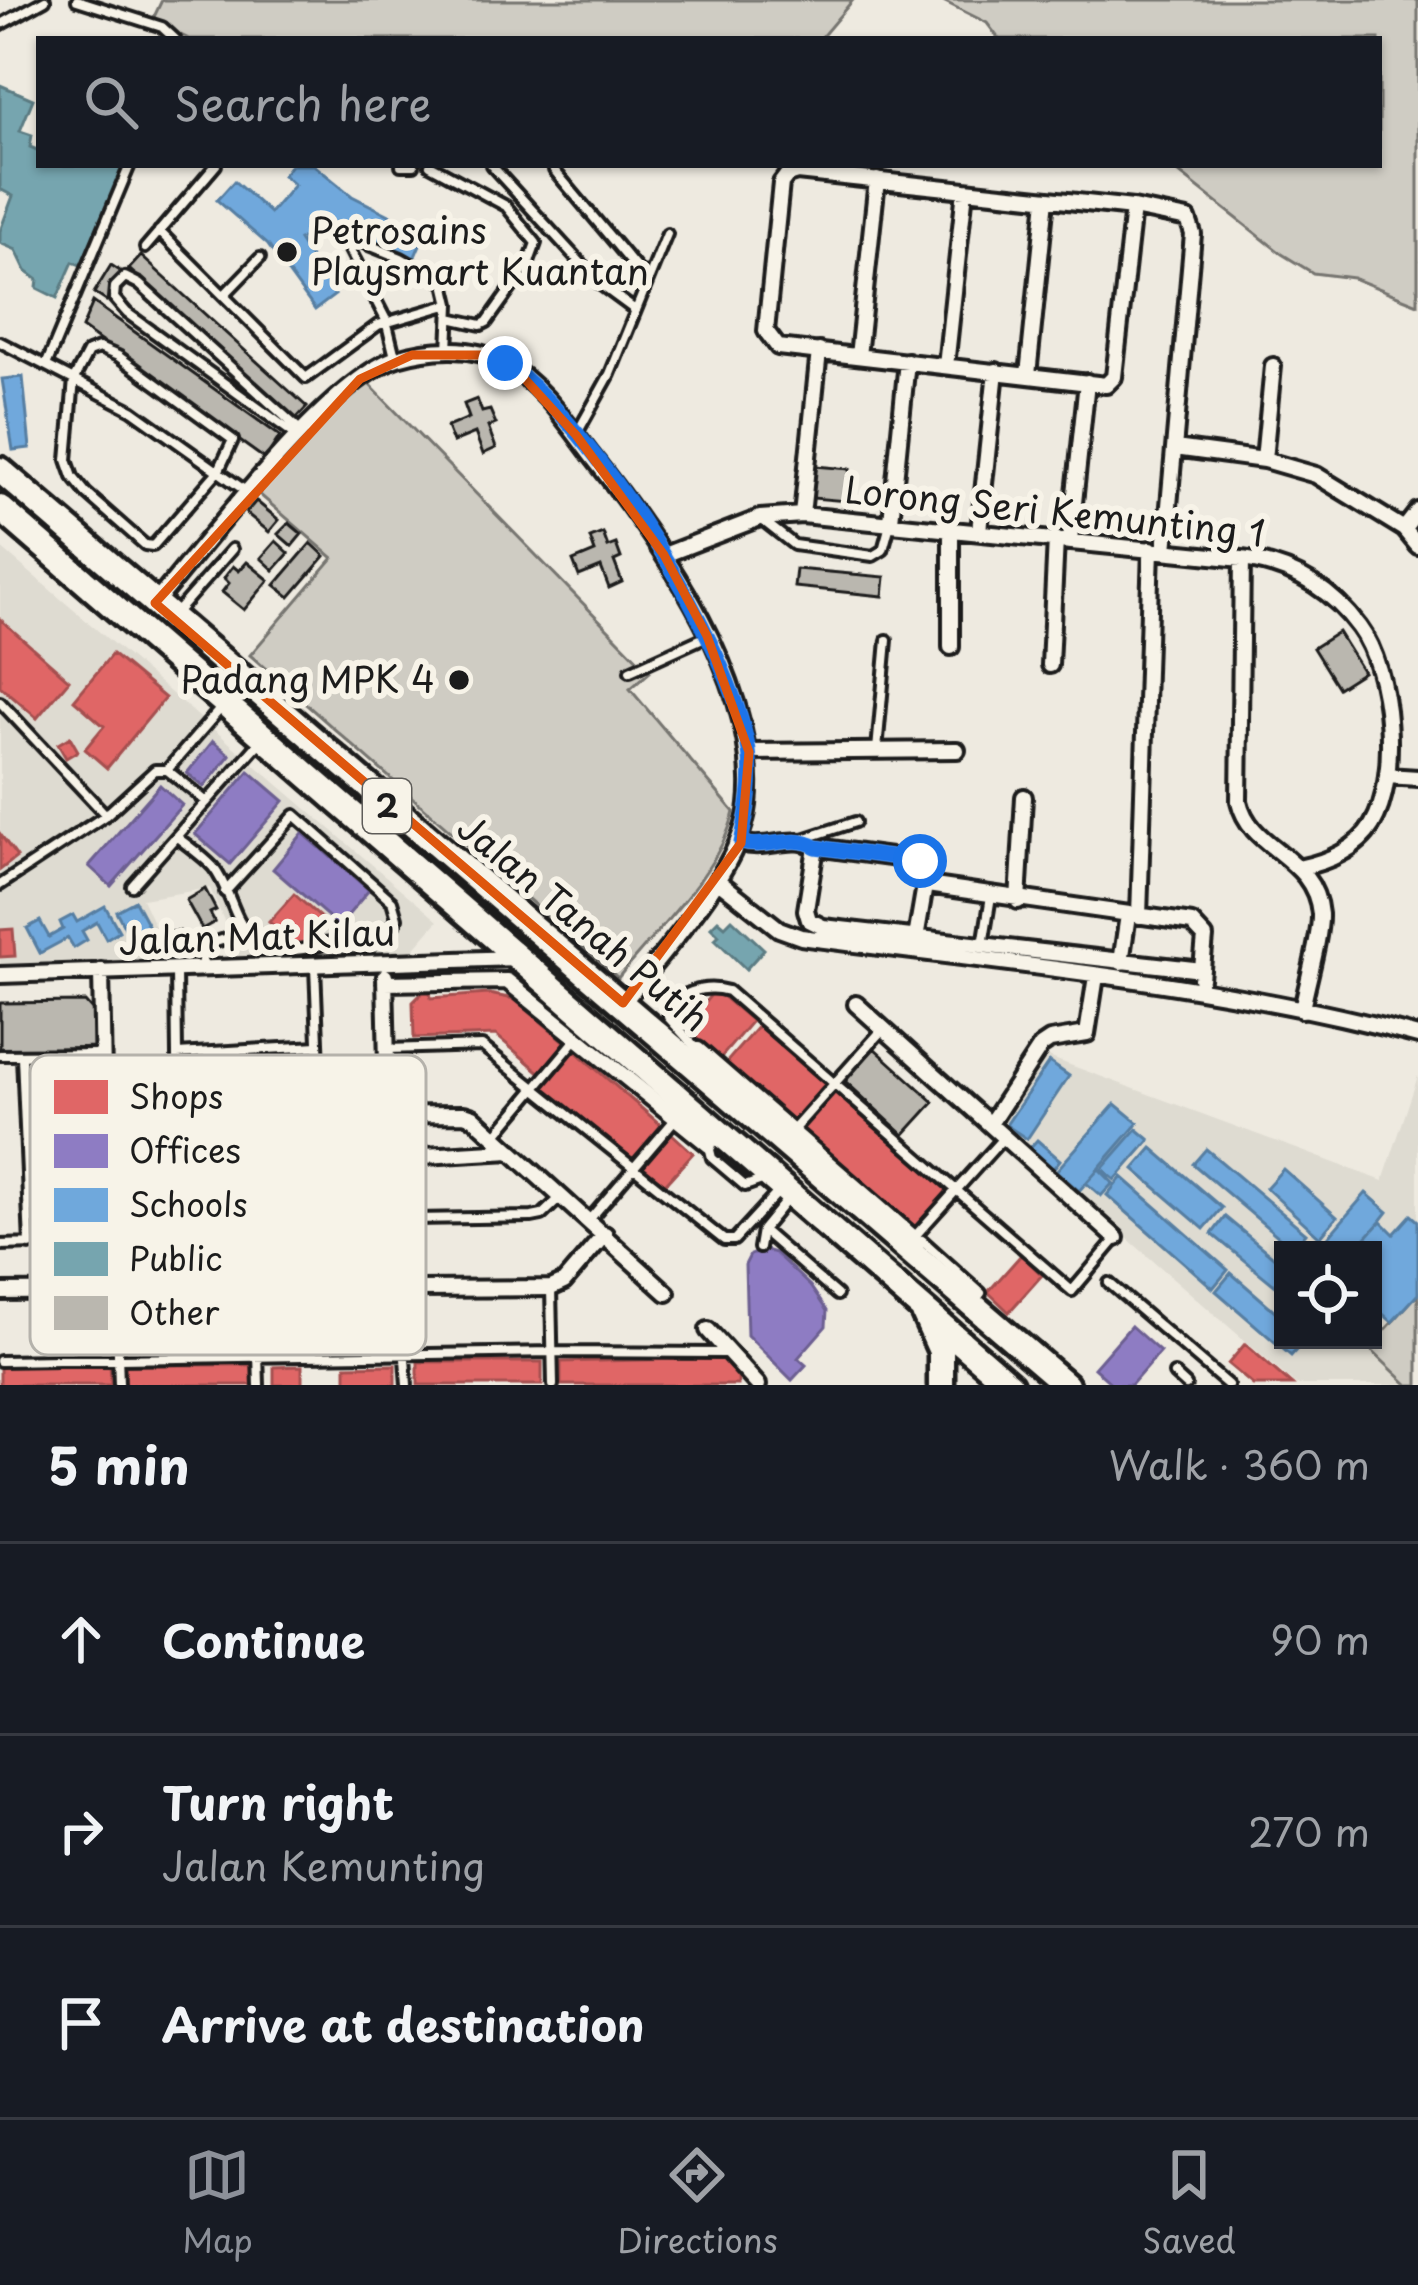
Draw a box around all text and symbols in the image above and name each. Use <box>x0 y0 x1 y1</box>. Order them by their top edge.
search box <box>36 36 1382 168</box>
text: Search here <box>174 68 431 136</box>
icon: search <box>78 69 144 135</box>
place label: Petrosains Playsmart Kuantan <box>311 202 649 297</box>
marker: Petrosains Playsmart Kuantan <box>274 239 300 265</box>
route end <box>478 336 532 390</box>
street label: Lorong Seri Kemunting 1 <box>842 461 1268 559</box>
place label: Padang MPK 4 <box>181 651 435 705</box>
marker: Padang MPK 4 <box>446 667 472 693</box>
road number: 2 <box>363 779 411 833</box>
street label: Jalan Tanah Putih <box>447 800 722 1043</box>
route start <box>893 834 947 888</box>
street label: Jalan Mat Kilau <box>118 903 396 967</box>
legend <box>30 1055 426 1355</box>
text: Shops <box>129 1070 223 1120</box>
text: Offices <box>129 1124 241 1174</box>
text: Schools <box>129 1178 248 1228</box>
text: Public <box>129 1232 223 1282</box>
map controls <box>1274 1241 1382 1349</box>
button: locate <box>1274 1241 1382 1349</box>
text: Other <box>129 1286 220 1336</box>
text: 5 min <box>48 1425 190 1502</box>
text: Walk · 360 m <box>1109 1434 1370 1493</box>
text: Continue <box>162 1605 365 1673</box>
icon: ahead <box>48 1606 114 1672</box>
text: 90 m <box>1270 1609 1370 1668</box>
text: Turn right <box>162 1767 394 1835</box>
icon: right <box>48 1798 114 1864</box>
text: 270 m <box>1248 1801 1370 1860</box>
text: Jalan Kemunting <box>162 1835 485 1894</box>
text: Arrive at destination <box>162 1989 645 2057</box>
icon: arrive <box>48 1990 114 2056</box>
tab: Map <box>182 2142 253 2264</box>
tab: Directions <box>617 2142 778 2264</box>
tab: Saved <box>1142 2142 1236 2264</box>

